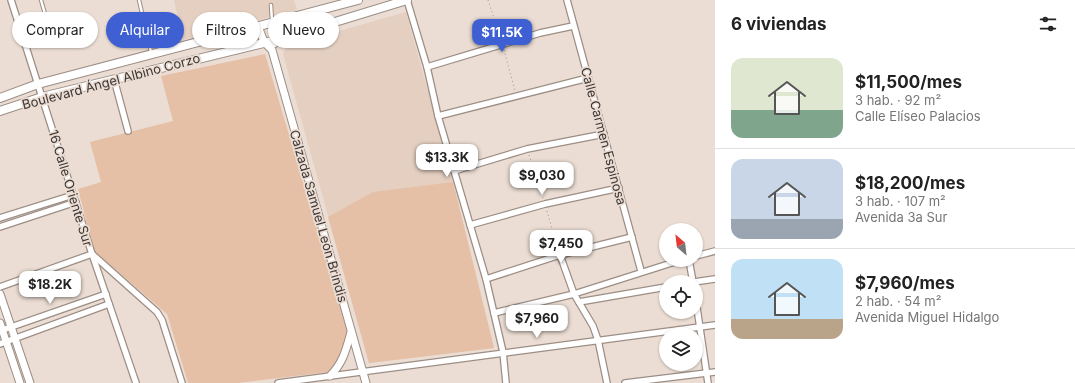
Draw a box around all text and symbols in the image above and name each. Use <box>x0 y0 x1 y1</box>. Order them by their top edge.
chip: Comprar <box>12 12 98 48</box>
chip: Alquilar <box>106 12 184 48</box>
chip: Filtros <box>192 12 260 48</box>
chip: Nuevo <box>268 12 339 48</box>
icon: filters <box>1037 13 1059 35</box>
text: 6 viviendas <box>731 14 826 34</box>
pin: $11.5K <box>469 19 535 53</box>
text: $11.5K <box>481 24 523 40</box>
street label: Boulevard Ángel Albino Corzo <box>20 49 202 112</box>
street label: Calle Carmen Espinosa <box>578 65 630 207</box>
text: $11,500/mes <box>855 72 962 92</box>
icon: home <box>763 74 811 122</box>
text: 3 hab. · 92 m² <box>855 92 941 108</box>
text: Calle Elíseo Palacios <box>855 108 981 124</box>
street label: 16 Calle Oriente Sur <box>46 128 96 248</box>
street label: Calzada Samuel León Brindis <box>287 128 351 304</box>
pin: $13.3K <box>414 144 480 178</box>
text: $13.3K <box>425 149 469 165</box>
pin: $9,030 <box>509 162 575 196</box>
text: $9,030 <box>519 167 565 183</box>
text: $18,200/mes <box>855 173 965 193</box>
icon: home <box>763 175 811 223</box>
text: 3 hab. · 107 m² <box>855 193 946 209</box>
text: Avenida 3a Sur <box>855 209 947 225</box>
north arrow <box>659 223 703 267</box>
map controls <box>659 223 703 371</box>
pin: $7,450 <box>528 230 594 264</box>
text: $7,450 <box>539 235 583 251</box>
pin: $18.2K <box>17 271 83 305</box>
text: $7,960/mes <box>855 273 955 293</box>
button: locate <box>659 275 703 319</box>
icon: home <box>763 275 811 323</box>
text: $18.2K <box>28 276 72 292</box>
text: 2 hab. · 54 m² <box>855 293 941 309</box>
pin: $7,960 <box>504 305 570 339</box>
text: Avenida Miguel Hidalgo <box>855 309 999 325</box>
text: $7,960 <box>515 310 559 326</box>
button: layers <box>659 327 703 371</box>

